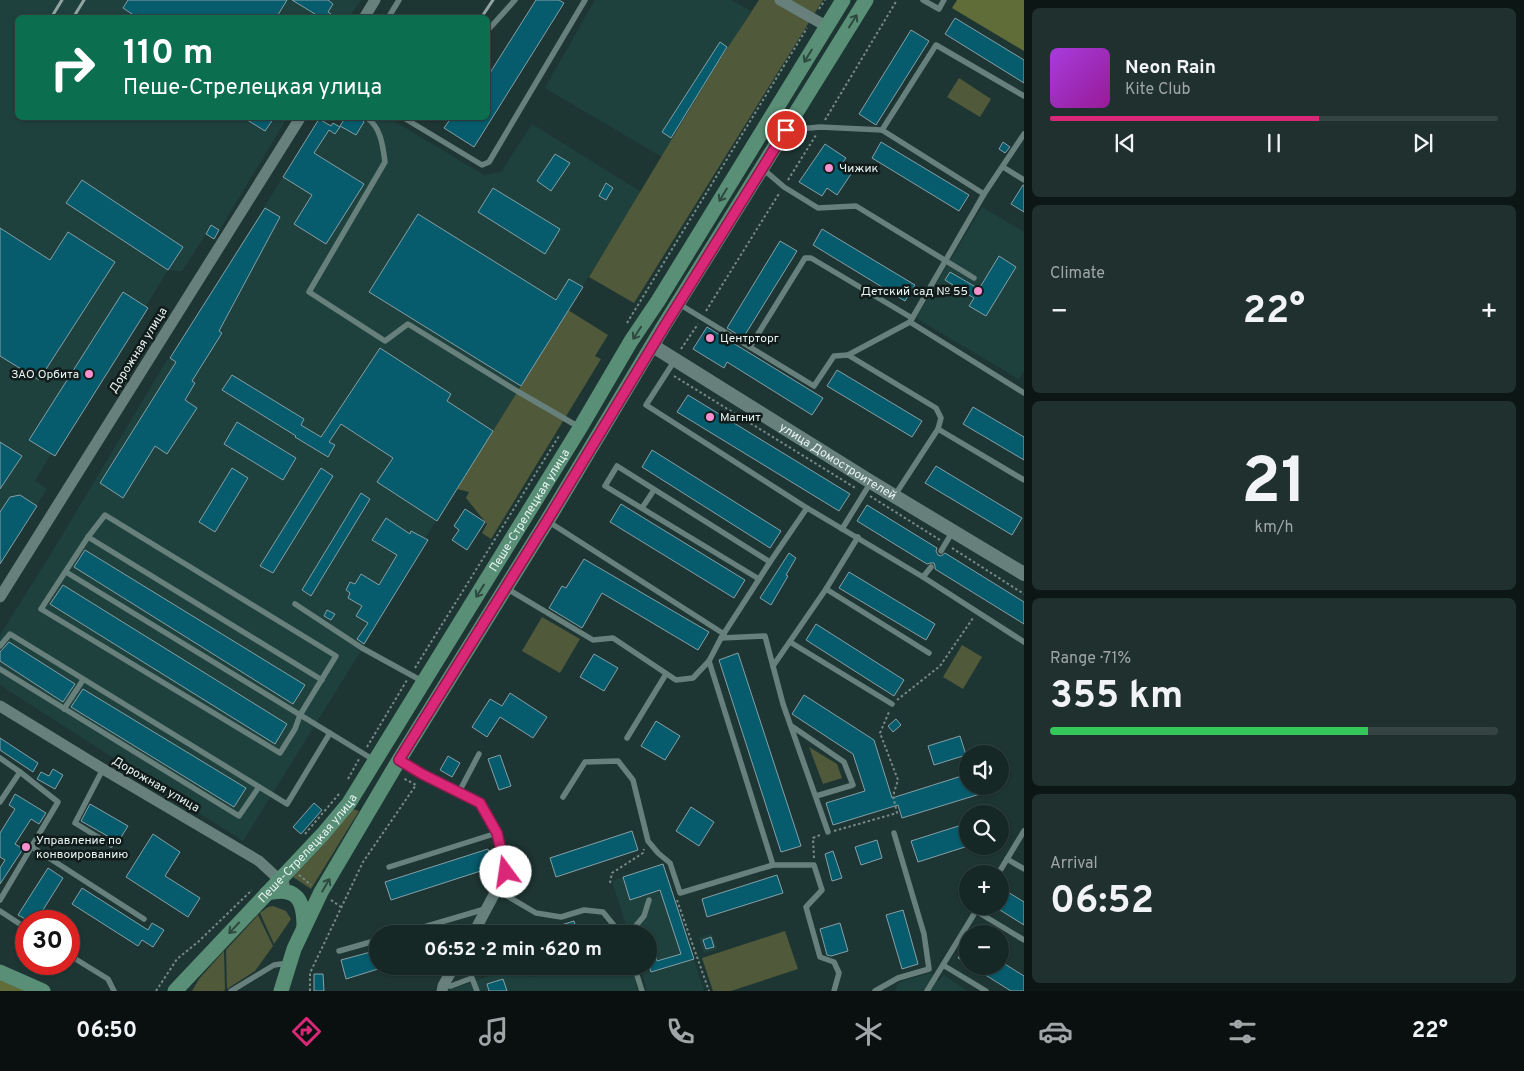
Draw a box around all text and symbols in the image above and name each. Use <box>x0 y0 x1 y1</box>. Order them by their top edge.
one-way arrow <box>848 15 858 29</box>
text: 110 m <box>123 32 213 76</box>
icon: right <box>40 35 105 100</box>
one-way arrow <box>802 49 812 63</box>
text: Neon Rain <box>1125 56 1216 80</box>
text: Пеше-Стрелецкая улица <box>123 75 382 102</box>
text: Kite Club <box>1125 80 1190 100</box>
pin <box>765 109 807 151</box>
icon: arrive <box>772 116 800 144</box>
icon: previous <box>1111 129 1139 157</box>
icon: pause <box>1260 129 1288 157</box>
icon: next <box>1409 129 1437 157</box>
place label: Чижик <box>839 161 879 177</box>
marker: Чижик <box>823 162 835 174</box>
one-way arrow <box>717 187 727 201</box>
text: Climate <box>1050 264 1105 284</box>
place label: Детский сад № 55 <box>861 284 968 300</box>
marker: Детский сад № 55 <box>972 285 984 297</box>
text: 22° <box>1243 288 1305 337</box>
text: − <box>1050 295 1068 331</box>
text: + <box>1480 295 1498 331</box>
street label: Дорожная улица <box>106 305 172 396</box>
one-way arrow <box>632 325 642 339</box>
place label: Центрторг <box>720 331 779 347</box>
marker: Центрторг <box>704 332 716 344</box>
place label: ЗАО Орбита <box>11 367 79 383</box>
marker: ЗАО Орбита <box>83 368 95 380</box>
place label: Магнит <box>720 410 761 426</box>
marker: Магнит <box>704 411 716 423</box>
street label: улица Домостроителей <box>776 420 899 504</box>
text: 21 <box>1241 444 1307 526</box>
street label: Пеше-Стрелецкая улица <box>486 446 574 575</box>
text: km/h <box>1255 518 1293 538</box>
one-way arrow <box>474 584 484 598</box>
text: Range · 71% <box>1050 649 1131 669</box>
text: 355 km <box>1050 673 1183 722</box>
map controls <box>959 745 1009 975</box>
button: sound <box>959 745 1009 795</box>
street label: Дорожная улица <box>109 753 202 816</box>
street label: Пеше-Стрелецкая улица <box>255 791 362 907</box>
button: search <box>959 805 1009 855</box>
place label: Управление по конвоированию <box>36 833 128 863</box>
marker: Управление по конвоированию <box>20 841 32 853</box>
position arrow <box>479 845 531 897</box>
text: Arrival <box>1050 854 1098 874</box>
button: + <box>959 865 1009 915</box>
text: 06:52 <box>1050 878 1154 927</box>
one-way arrow <box>321 879 331 893</box>
speed limit sign: 30 <box>15 910 80 975</box>
one-way arrow <box>228 922 240 934</box>
button: − <box>959 925 1009 975</box>
text: 06:52 · 2 min · 620 m <box>424 938 602 962</box>
icon: directions <box>289 1014 324 1049</box>
icon: music <box>476 1014 511 1049</box>
icon: phone <box>663 1014 698 1049</box>
icon: climate <box>851 1014 886 1049</box>
icon: car <box>1038 1014 1073 1049</box>
icon: filters <box>1225 1014 1260 1049</box>
text: 06:50 <box>76 1018 137 1045</box>
text: 22° <box>1412 1018 1448 1045</box>

